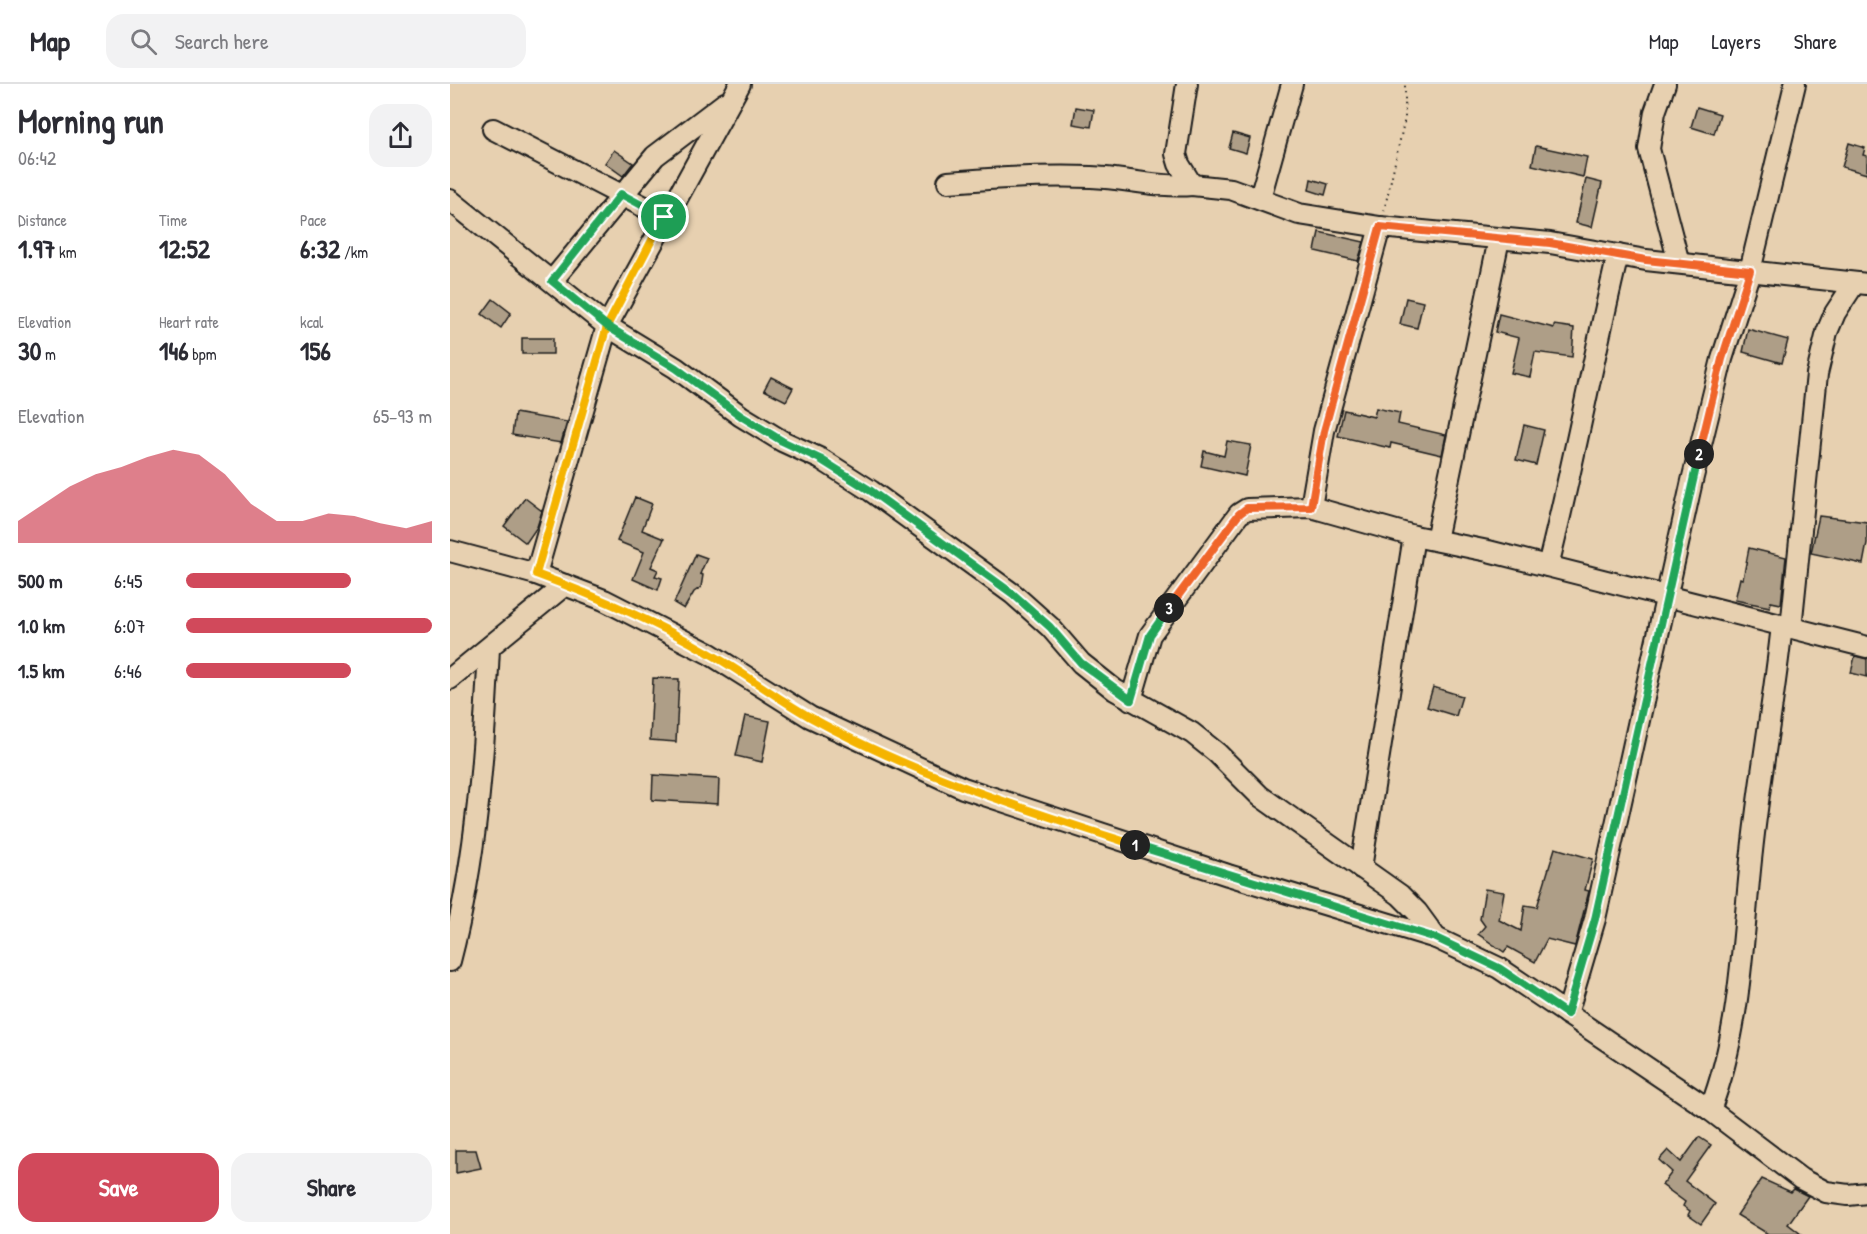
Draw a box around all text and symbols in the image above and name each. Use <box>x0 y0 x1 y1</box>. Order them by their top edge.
search box <box>106 14 526 68</box>
text: Map <box>30 22 70 60</box>
icon: search <box>127 25 160 58</box>
text: Search here <box>175 26 269 56</box>
text: Map <box>1649 27 1678 56</box>
text: Layers <box>1711 27 1761 56</box>
text: Share <box>1794 27 1837 56</box>
text: Morning run <box>18 99 164 143</box>
button: share <box>369 104 432 167</box>
text: 06:42 <box>18 144 56 171</box>
pin <box>638 191 689 242</box>
icon: arrive <box>647 200 680 233</box>
text: Distance <box>18 209 67 231</box>
text: Time <box>159 209 187 231</box>
text: Pace <box>300 209 327 231</box>
text: 1.97 <box>18 231 55 266</box>
text: 12:52 <box>159 231 210 266</box>
text: 6:32 <box>300 231 340 266</box>
text: km <box>55 241 77 263</box>
text: /km <box>340 241 368 263</box>
text: Elevation <box>18 311 71 333</box>
text: Heart rate <box>159 311 219 333</box>
text: kcal <box>300 311 323 333</box>
text: 30 <box>18 333 41 368</box>
text: 146 <box>159 333 189 368</box>
text: 156 <box>300 333 331 368</box>
text: m <box>41 343 56 365</box>
text: bpm <box>189 343 217 365</box>
text: Elevation <box>18 402 84 429</box>
text: 65–93 m <box>373 402 432 429</box>
pin: 2 <box>1684 439 1714 469</box>
text: 2 <box>1695 443 1703 465</box>
text: 500 m <box>18 567 63 594</box>
text: 6:45 <box>114 567 143 594</box>
pin: 3 <box>1154 593 1184 623</box>
text: 3 <box>1165 597 1173 619</box>
text: 1.0 km <box>18 612 65 639</box>
text: 6:07 <box>114 612 145 639</box>
text: 1.5 km <box>18 657 65 684</box>
text: 6:46 <box>114 657 142 684</box>
pin: 1 <box>1120 830 1150 860</box>
text: 1 <box>1132 834 1138 856</box>
button: Save <box>18 1153 219 1222</box>
button: Share <box>231 1153 432 1222</box>

